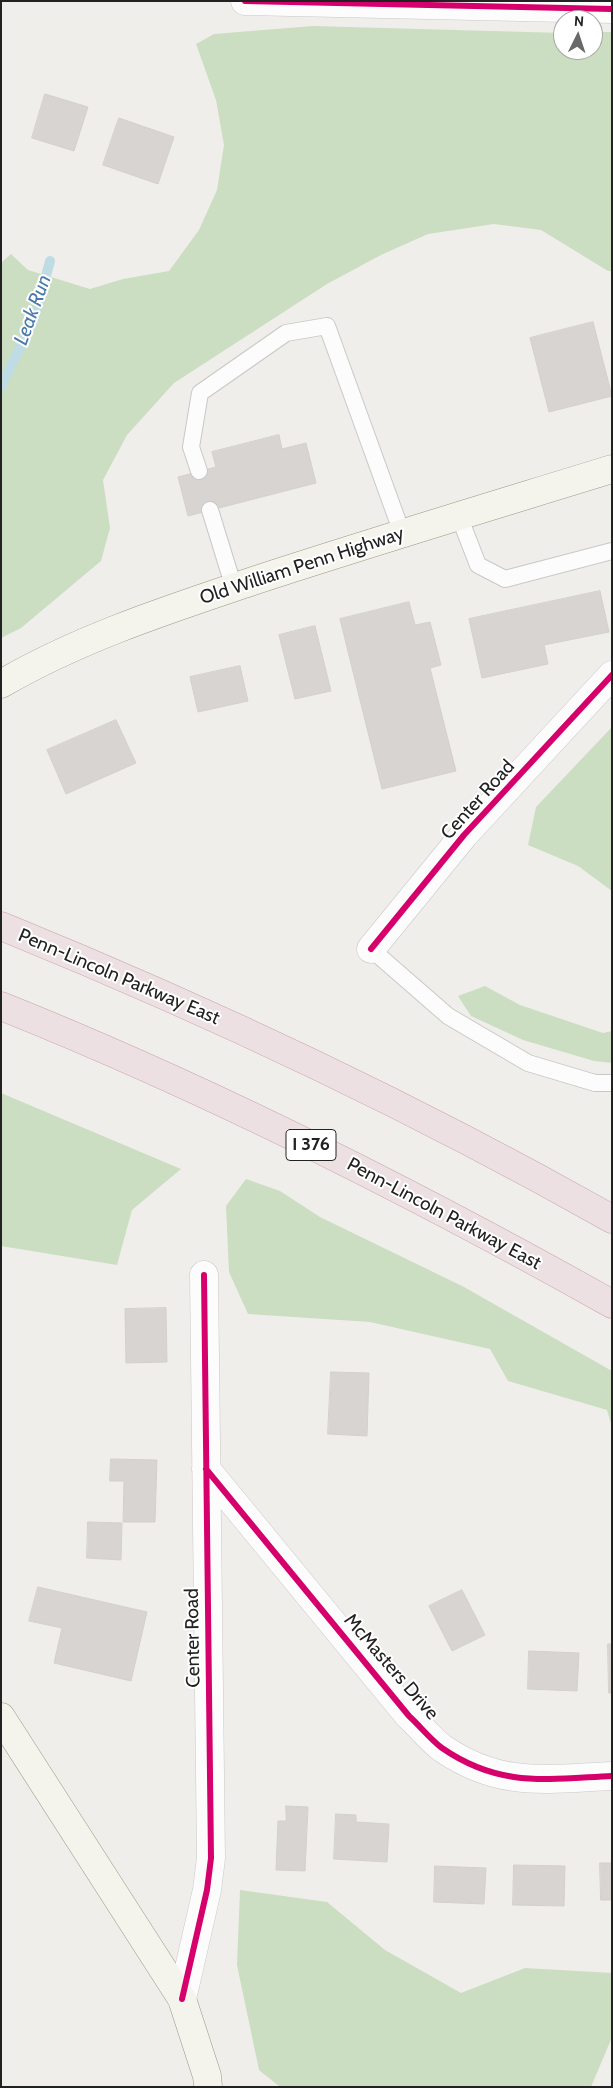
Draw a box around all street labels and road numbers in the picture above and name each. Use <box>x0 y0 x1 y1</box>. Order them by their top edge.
street label: Old William Penn Highway <box>197 522 407 610</box>
street label: Center Road <box>436 756 520 844</box>
street label: Penn-Lincoln Parkway East <box>15 924 223 1030</box>
road number: I 376 <box>286 1130 336 1160</box>
street label: Penn-Lincoln Parkway East <box>343 1153 545 1275</box>
street label: Center Road <box>181 1588 205 1688</box>
street label: McMasters Drive <box>339 1609 443 1725</box>

